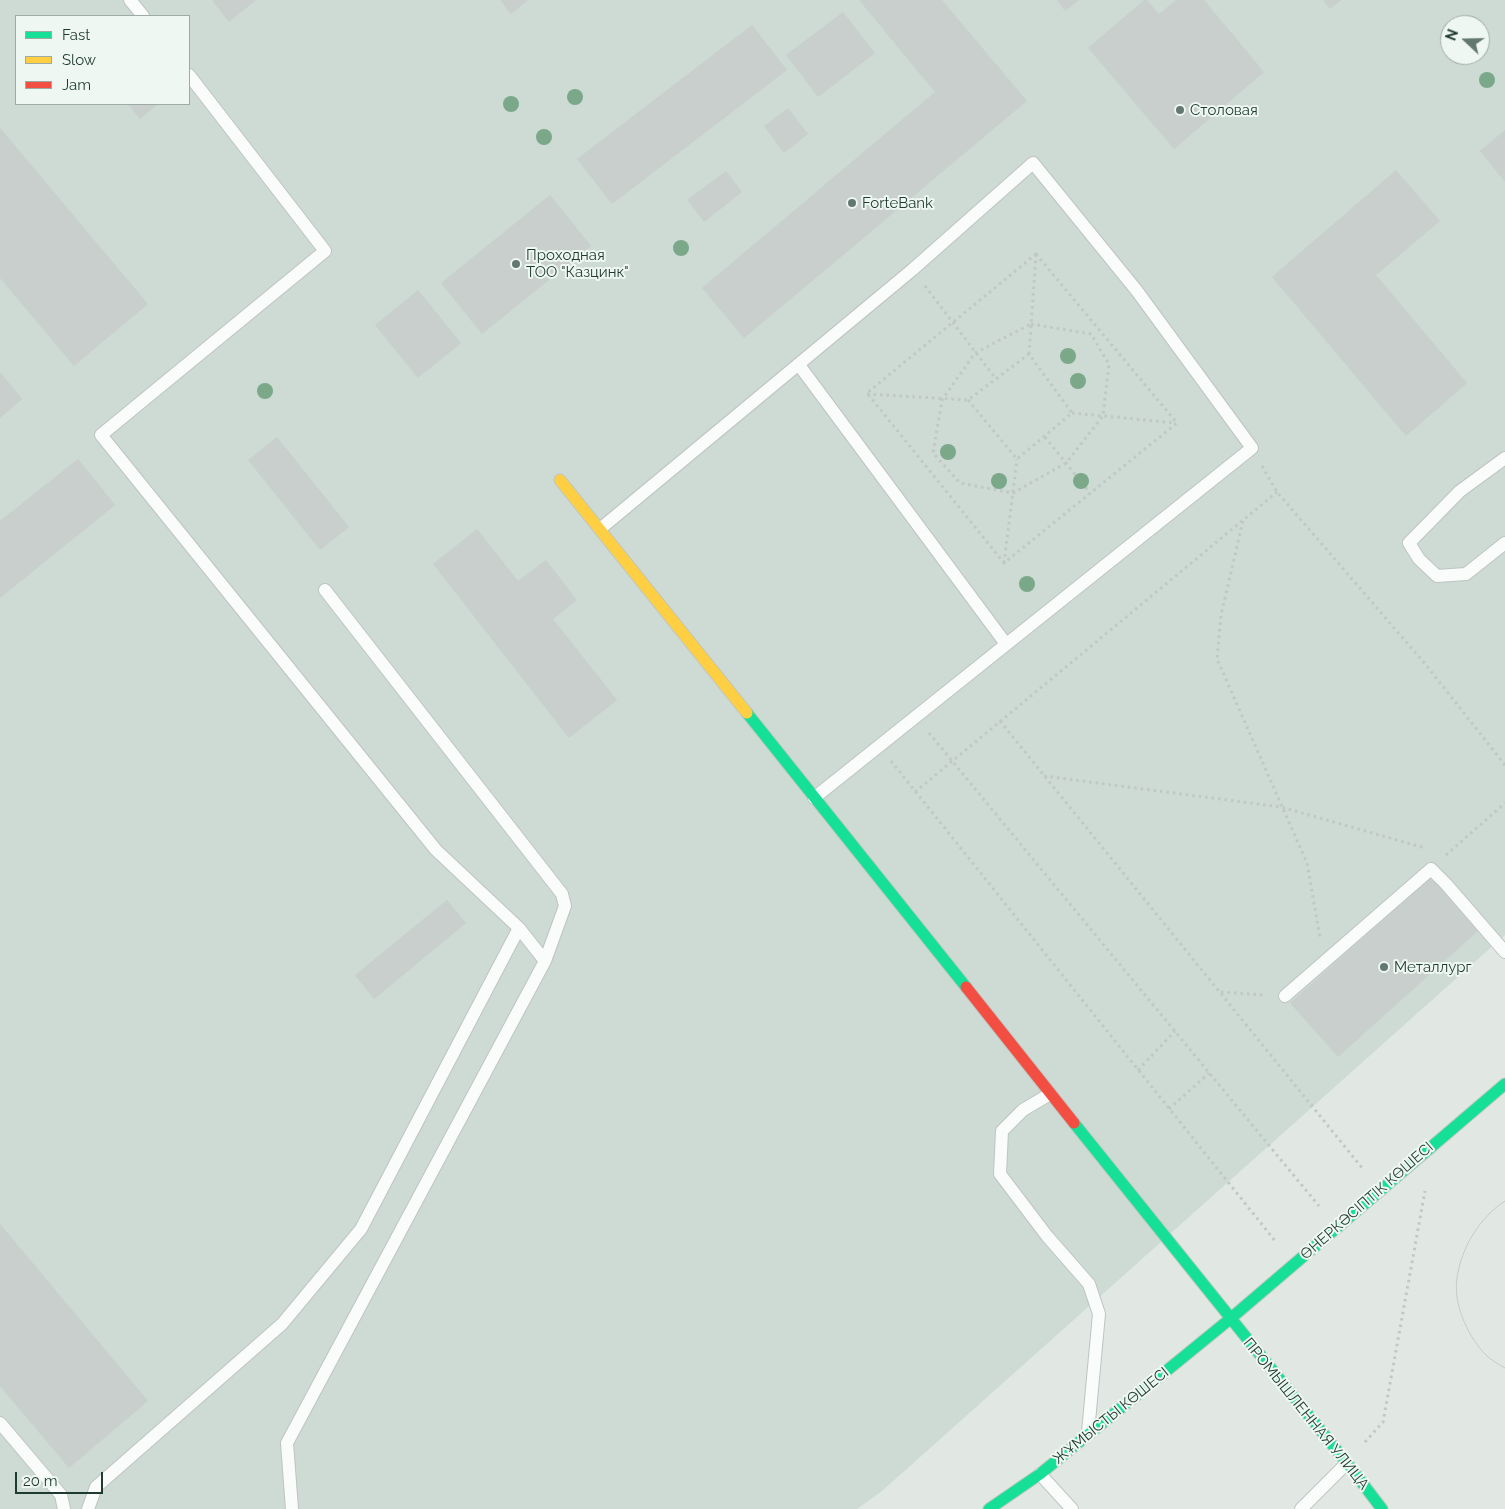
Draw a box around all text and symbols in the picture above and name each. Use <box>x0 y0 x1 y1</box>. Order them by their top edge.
legend <box>15 15 190 105</box>
north arrow <box>1440 15 1490 65</box>
text: Fast <box>62 26 90 44</box>
text: N <box>1443 27 1461 43</box>
text: Slow <box>62 51 96 69</box>
text: Jam <box>62 76 91 94</box>
place label: Столовая <box>1190 101 1258 119</box>
marker: Столовая <box>1174 104 1186 116</box>
place label: ForteBank <box>862 194 933 212</box>
marker: ForteBank <box>846 197 858 209</box>
place label: Проходная ТОО "Казцинк" <box>526 246 629 281</box>
marker: Проходная ТОО "Казцинк" <box>510 258 522 270</box>
place label: Металлург <box>1394 958 1472 976</box>
marker: Металлург <box>1378 961 1390 973</box>
street label: ӨНЕРКӘСІПТІК КӨШЕСІ <box>1297 1138 1437 1264</box>
street label: ПРОМЫШЛЕННАЯ УЛИЦА <box>1239 1335 1373 1493</box>
street label: ЖҰМЫСТЫ КӨШЕСІ <box>1049 1364 1173 1468</box>
scale bar <box>18 1462 105 1494</box>
text: 20 m <box>23 1472 58 1490</box>

